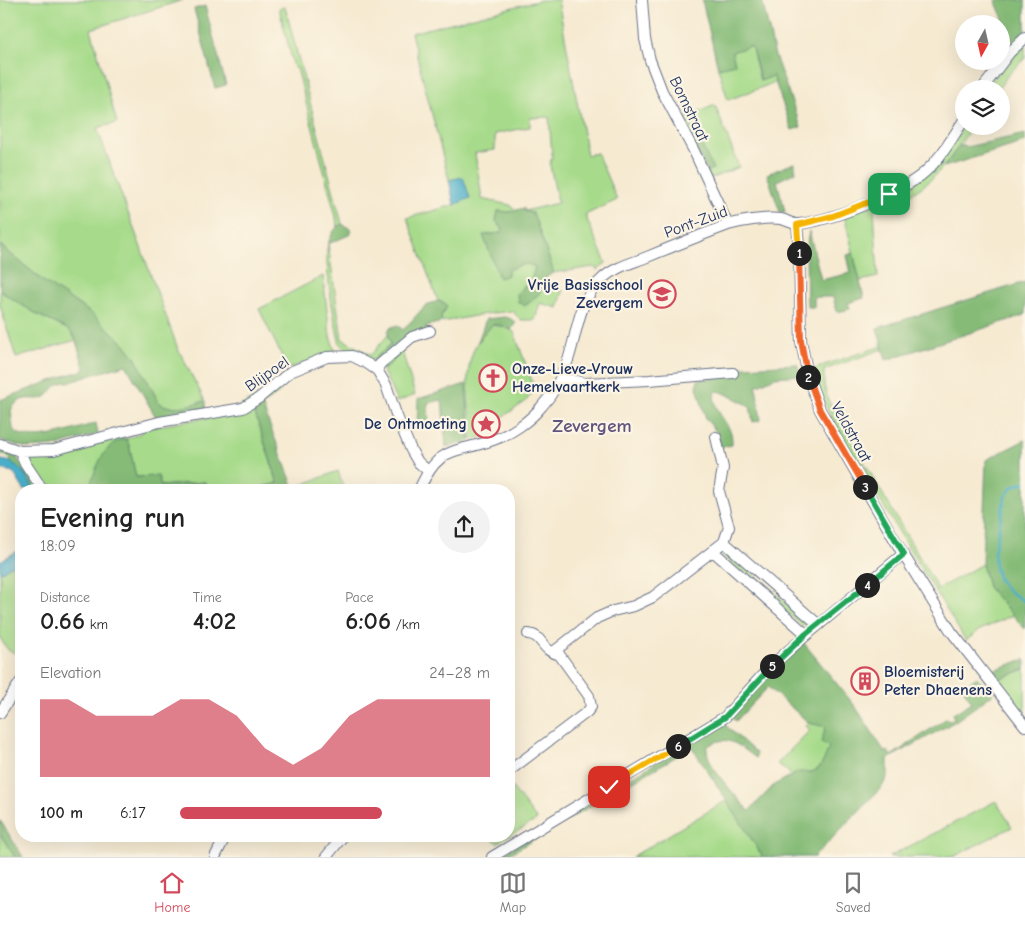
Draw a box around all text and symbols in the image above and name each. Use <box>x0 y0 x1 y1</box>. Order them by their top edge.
north arrow <box>955 15 1010 70</box>
map controls <box>955 15 1010 135</box>
street label: Bomstraat <box>666 74 713 145</box>
button: layers <box>955 80 1010 135</box>
pin <box>868 173 910 215</box>
icon: arrive <box>875 180 903 208</box>
street label: Pont-Zuid <box>662 202 730 242</box>
pin: 1 <box>786 240 812 266</box>
text: 1 <box>797 245 802 262</box>
place label: Vrije Basisschool Zevergem <box>528 276 643 312</box>
school or university icon: Vrije Basisschool Zevergem <box>647 279 677 309</box>
street label: Blijpoel <box>242 352 292 396</box>
place label: Onze-Lieve-Vrouw Hemelvaartkerk <box>512 360 633 396</box>
church icon: Onze-Lieve-Vrouw Hemelvaartkerk <box>478 363 508 393</box>
pin: 2 <box>796 364 820 390</box>
text: 2 <box>805 369 812 386</box>
street label: Veldstraat <box>827 399 875 466</box>
place icon: De Ontmoeting <box>471 409 501 439</box>
place label: De Ontmoeting <box>364 415 467 433</box>
district label: Zevergem <box>552 415 632 437</box>
pin: 3 <box>852 474 878 500</box>
text: 3 <box>862 479 869 496</box>
button: share <box>438 501 490 553</box>
text: Evening run <box>40 502 185 534</box>
text: 18:09 <box>40 537 76 555</box>
pin: 4 <box>854 572 880 598</box>
text: 4 <box>864 577 871 594</box>
text: Distance <box>40 589 90 606</box>
text: Time <box>193 589 222 606</box>
text: Pace <box>345 589 374 606</box>
text: 0.66 <box>40 606 85 635</box>
text: 4:02 <box>193 606 236 635</box>
text: 6:06 <box>345 606 391 635</box>
text: km <box>85 616 108 633</box>
text: /km <box>391 616 420 633</box>
pin: 5 <box>760 654 784 678</box>
text: 5 <box>769 658 776 675</box>
place label: Bloemisterij Peter Dhaenens <box>884 663 992 699</box>
text: Elevation <box>40 664 101 682</box>
text: 24–28 m <box>429 664 490 682</box>
building icon: Bloemisterij Peter Dhaenens <box>850 666 880 696</box>
pin: 6 <box>666 734 690 758</box>
text: 6 <box>675 738 682 755</box>
pin <box>588 766 630 808</box>
icon: check <box>595 773 623 801</box>
text: 100 m <box>40 804 83 822</box>
text: 6:17 <box>120 804 145 822</box>
tab: Home <box>154 869 190 916</box>
tab: Map <box>499 869 527 916</box>
tab: Saved <box>836 869 871 916</box>

